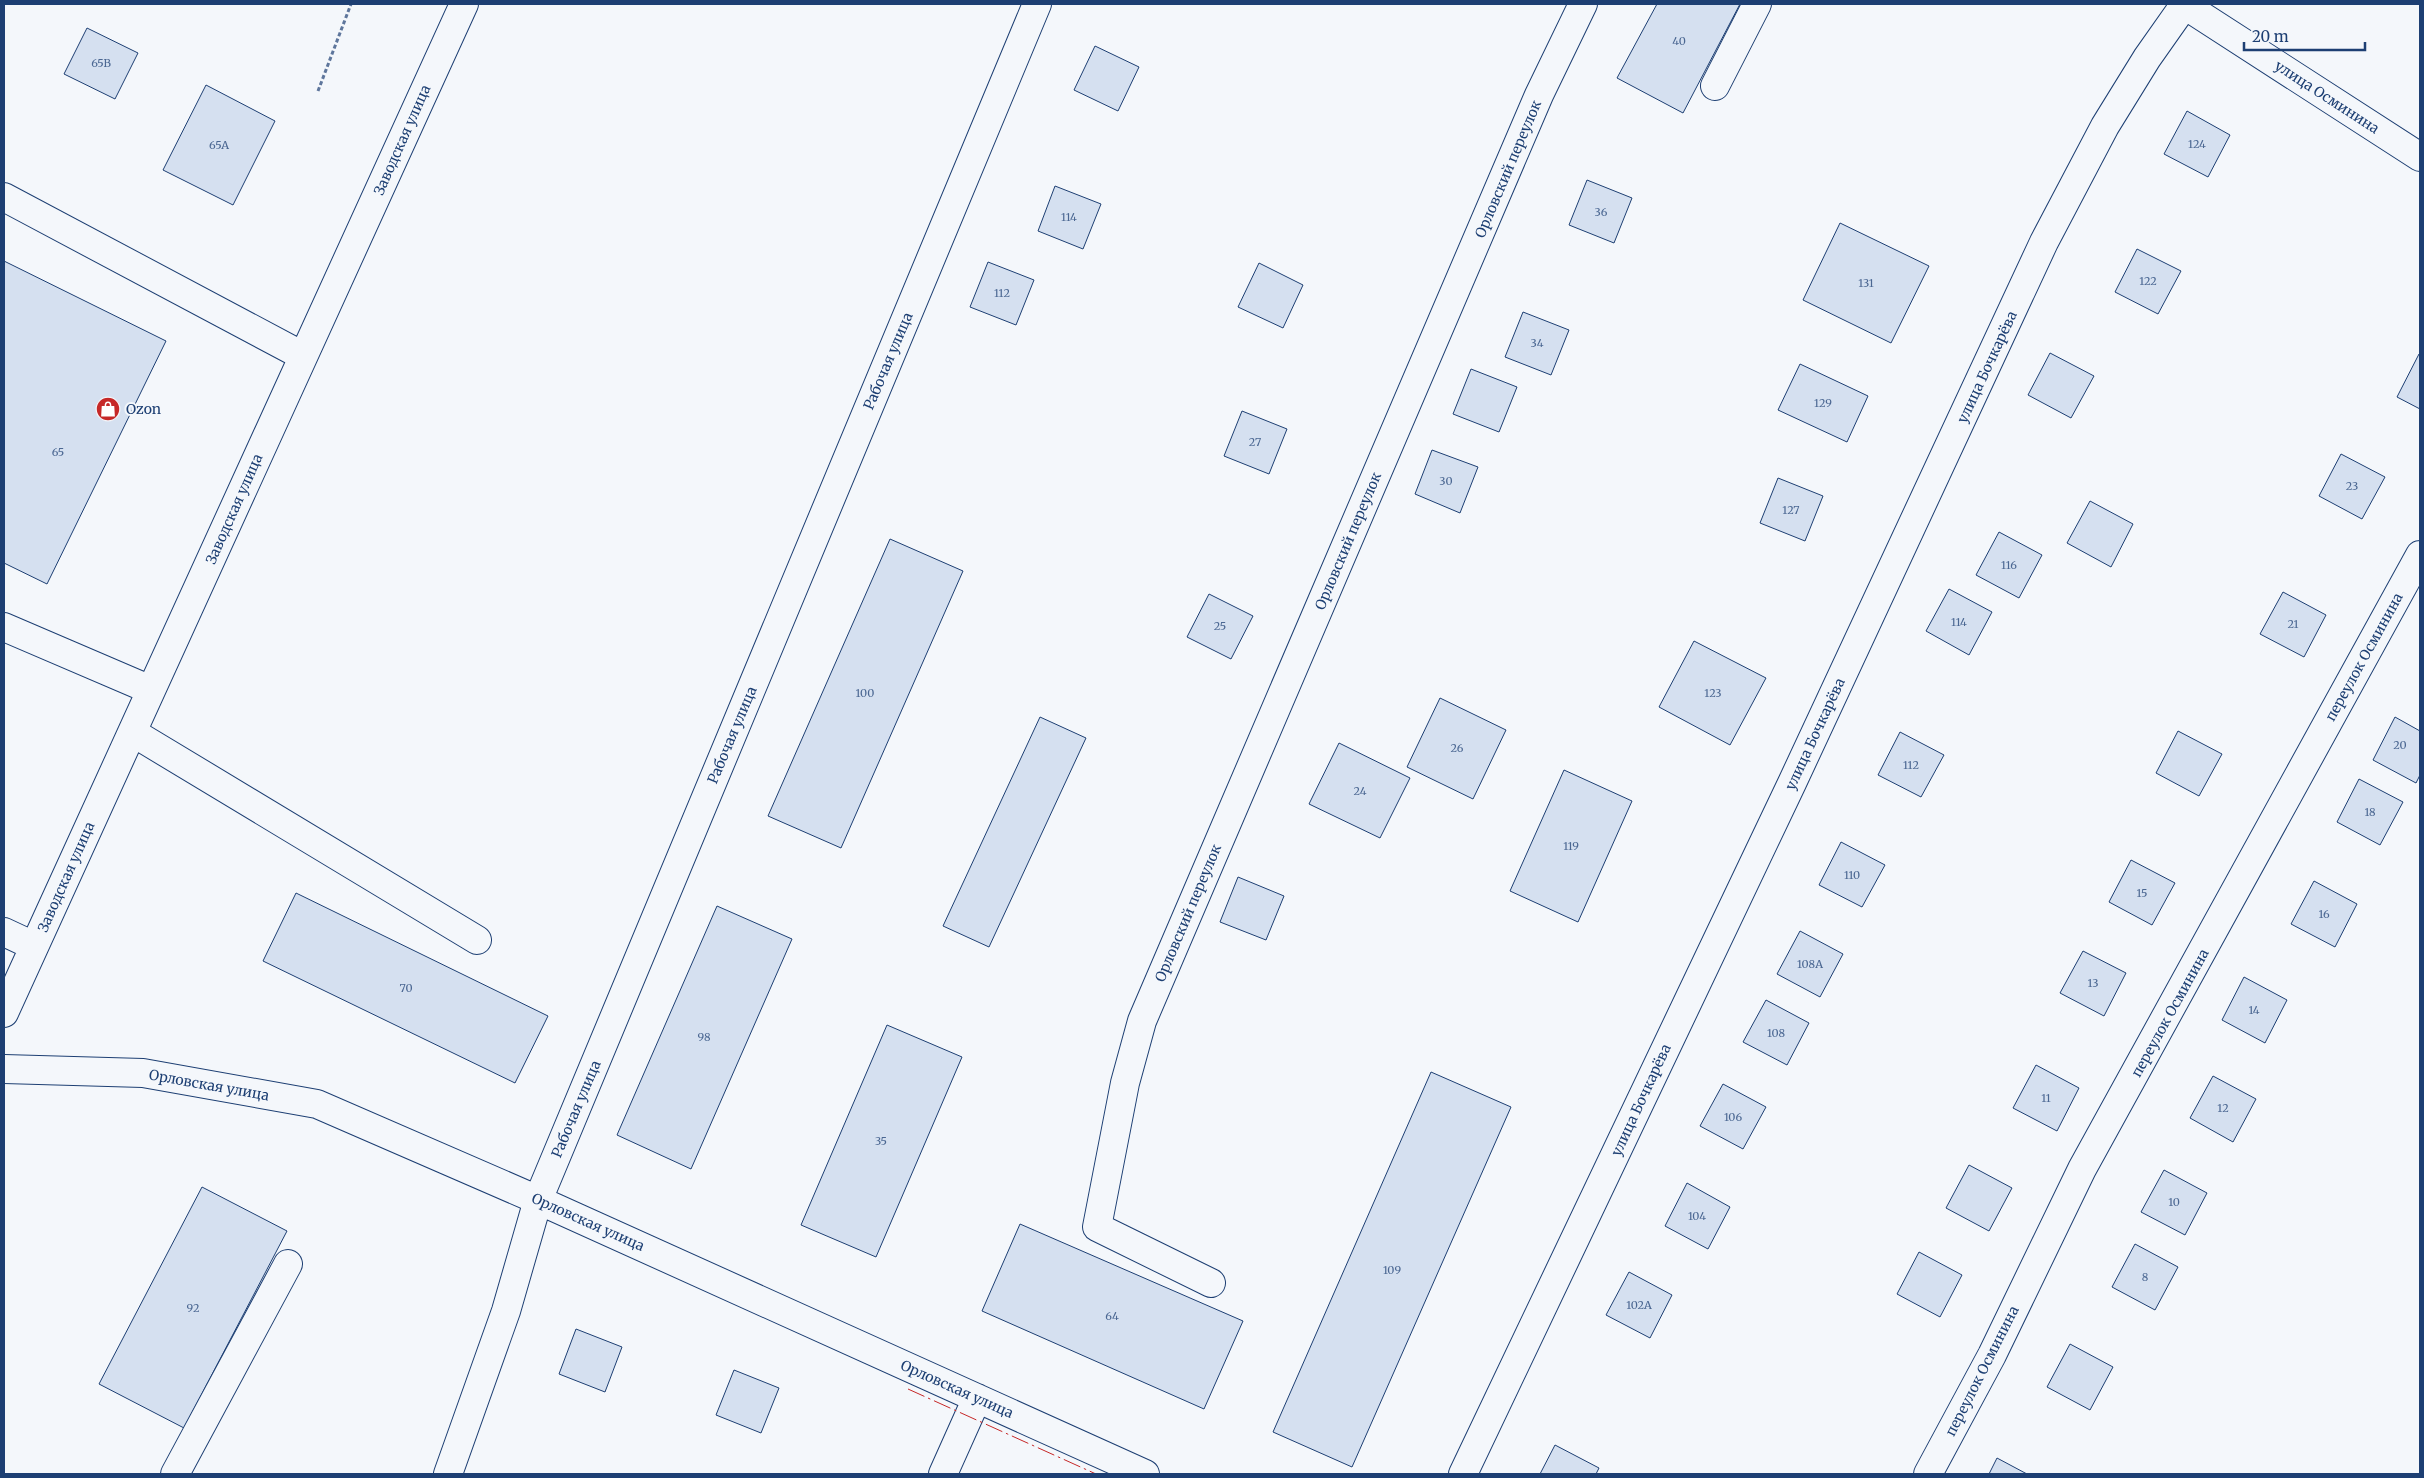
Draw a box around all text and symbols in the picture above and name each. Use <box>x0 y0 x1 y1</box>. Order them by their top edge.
scale bar <box>2244 20 2365 52</box>
text: 20 m <box>2252 27 2289 46</box>
house number: 40 <box>1672 34 1686 48</box>
house number: 65В <box>91 56 112 70</box>
street label: улица Осминина <box>2271 57 2383 138</box>
street label: Заводская улица <box>370 82 435 198</box>
street label: Орловский переулок <box>1471 97 1545 241</box>
house number: 124 <box>2188 137 2206 151</box>
house number: 65А <box>209 138 229 152</box>
house number: 36 <box>1595 205 1608 219</box>
house number: 114 <box>1061 210 1077 224</box>
house number: 122 <box>2139 274 2157 288</box>
house number: 131 <box>1858 276 1874 290</box>
house number: 112 <box>994 286 1010 300</box>
street label: улица Бочкарёва <box>1953 308 2021 426</box>
street label: Рабочая улица <box>859 309 917 412</box>
house number: 34 <box>1531 336 1544 350</box>
shop icon: Ozon <box>95 396 121 422</box>
house number: 129 <box>1814 396 1832 410</box>
place label: Ozon <box>126 400 161 418</box>
house number: 27 <box>1249 435 1261 449</box>
house number: 65 <box>52 445 64 459</box>
street label: Заводская улица <box>202 451 267 567</box>
street label: Орловский переулок <box>1311 469 1385 613</box>
house number: 30 <box>1439 474 1453 488</box>
house number: 23 <box>2346 479 2358 493</box>
house number: 127 <box>1782 503 1800 517</box>
house number: 116 <box>2001 558 2017 572</box>
street label: переулок Осминина <box>2321 589 2407 724</box>
house number: 114 <box>1951 615 1967 629</box>
house number: 21 <box>2287 617 2299 631</box>
house number: 25 <box>1214 619 1226 633</box>
street label: улица Бочкарёва <box>1781 675 1849 793</box>
street label: Рабочая улица <box>703 683 761 786</box>
house number: 100 <box>856 686 874 700</box>
house number: 123 <box>1704 686 1722 700</box>
house number: 20 <box>2393 738 2407 752</box>
house number: 26 <box>1451 741 1464 755</box>
house number: 112 <box>1903 758 1919 772</box>
house number: 24 <box>1354 784 1367 798</box>
house number: 18 <box>2364 805 2376 819</box>
street label: Заводская улица <box>34 819 99 935</box>
house number: 119 <box>1563 839 1579 853</box>
street label: Орловский переулок <box>1151 841 1225 985</box>
house number: 110 <box>1844 868 1860 882</box>
house number: 15 <box>2136 886 2148 900</box>
house number: 16 <box>2318 907 2330 921</box>
street label: переулок Осминина <box>2127 945 2213 1080</box>
house number: 108А <box>1797 957 1823 971</box>
house number: 13 <box>2088 976 2098 990</box>
house number: 70 <box>399 981 413 995</box>
house number: 14 <box>2248 1003 2260 1017</box>
house number: 108 <box>1767 1026 1785 1040</box>
house number: 98 <box>697 1030 711 1044</box>
street label: улица Бочкарёва <box>1607 1041 1675 1159</box>
street label: Рабочая улица <box>547 1057 605 1160</box>
street label: Орловская улица <box>148 1066 271 1105</box>
house number: 11 <box>2041 1091 2051 1105</box>
house number: 12 <box>2217 1101 2229 1115</box>
house number: 106 <box>1724 1110 1742 1124</box>
house number: 35 <box>875 1134 887 1148</box>
street label: Орловская улица <box>529 1189 648 1255</box>
house number: 10 <box>2168 1195 2180 1209</box>
house number: 104 <box>1688 1209 1706 1223</box>
house number: 109 <box>1383 1263 1401 1277</box>
house number: 8 <box>2142 1270 2149 1284</box>
house number: 102А <box>1626 1298 1652 1312</box>
house number: 92 <box>187 1301 199 1315</box>
street label: переулок Осминина <box>1941 1302 2023 1439</box>
house number: 64 <box>1105 1309 1119 1323</box>
street label: Орловская улица <box>898 1356 1017 1422</box>

